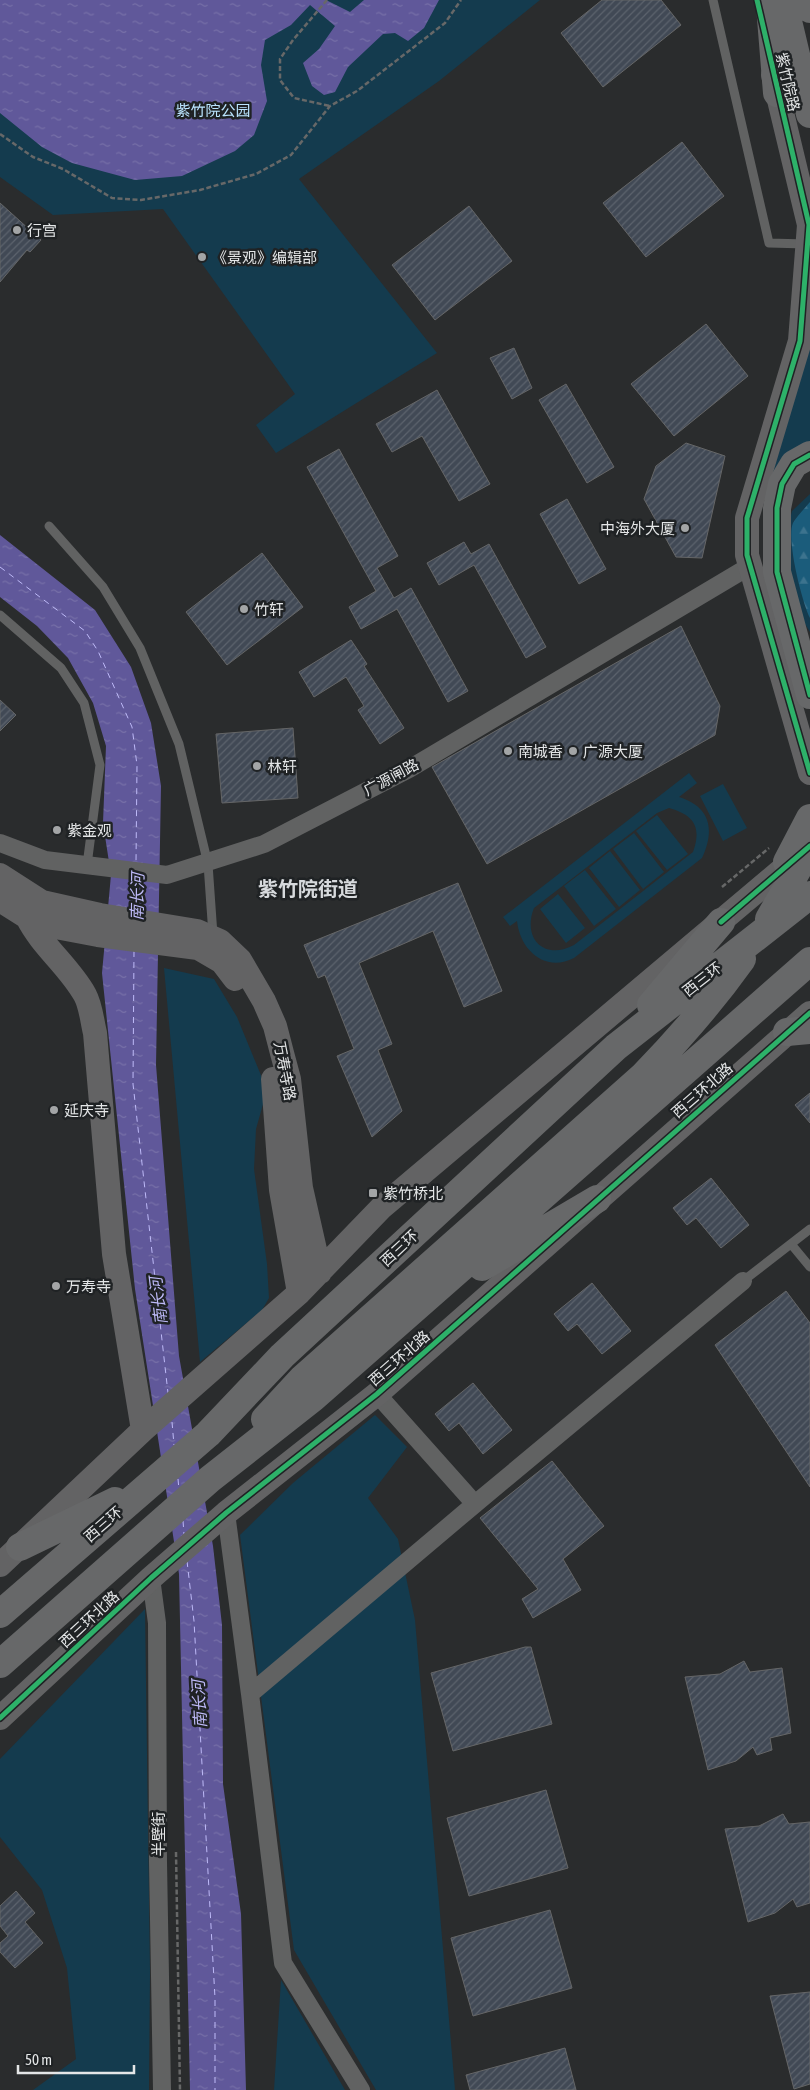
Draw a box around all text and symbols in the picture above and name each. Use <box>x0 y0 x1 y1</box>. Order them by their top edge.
street label: 紫竹院路 <box>773 51 803 113</box>
park label: 紫竹院公园 <box>175 102 251 119</box>
place label: 行宫 <box>27 222 57 239</box>
marker: 行宫 <box>11 224 23 236</box>
place label: 《景观》编辑部 <box>212 249 317 266</box>
marker: 《景观》编辑部 <box>196 251 208 263</box>
place label: 中海外大厦 <box>600 520 675 537</box>
marker: 中海外大厦 <box>679 522 691 534</box>
place label: 竹轩 <box>254 601 284 618</box>
marker: 竹轩 <box>238 603 250 615</box>
place label: 南城香 <box>518 743 563 760</box>
place label: 广源大厦 <box>583 743 643 760</box>
marker: 南城香 <box>502 745 514 757</box>
marker: 广源大厦 <box>567 745 579 757</box>
street label: 广源闸路 <box>361 755 421 799</box>
place label: 林轩 <box>267 758 297 775</box>
marker: 林轩 <box>251 760 263 772</box>
place label: 紫金观 <box>67 822 112 839</box>
marker: 紫金观 <box>51 824 63 836</box>
water label: 南长河 <box>128 870 146 921</box>
district label: 紫竹院街道 <box>258 877 358 900</box>
street label: 西三环 <box>679 958 725 1000</box>
street label: 万寿寺路 <box>271 1040 299 1102</box>
street label: 西三环北路 <box>668 1059 736 1121</box>
place label: 延庆寺 <box>64 1102 109 1119</box>
marker: 延庆寺 <box>48 1104 60 1116</box>
place label: 紫竹桥北 <box>383 1185 443 1202</box>
marker: 紫竹桥北 <box>367 1187 379 1199</box>
street label: 西三环 <box>377 1226 421 1270</box>
water label: 南长河 <box>146 1273 170 1326</box>
place label: 万寿寺 <box>66 1278 111 1295</box>
marker: 万寿寺 <box>50 1280 62 1292</box>
street label: 西三环北路 <box>365 1327 433 1389</box>
street label: 西三环 <box>80 1503 126 1545</box>
street label: 西三环北路 <box>56 1587 122 1651</box>
water label: 南长河 <box>189 1677 209 1728</box>
street label: 半壁街 <box>150 1811 167 1857</box>
scale bar <box>18 2042 134 2074</box>
text: 50 m <box>25 2051 52 2068</box>

